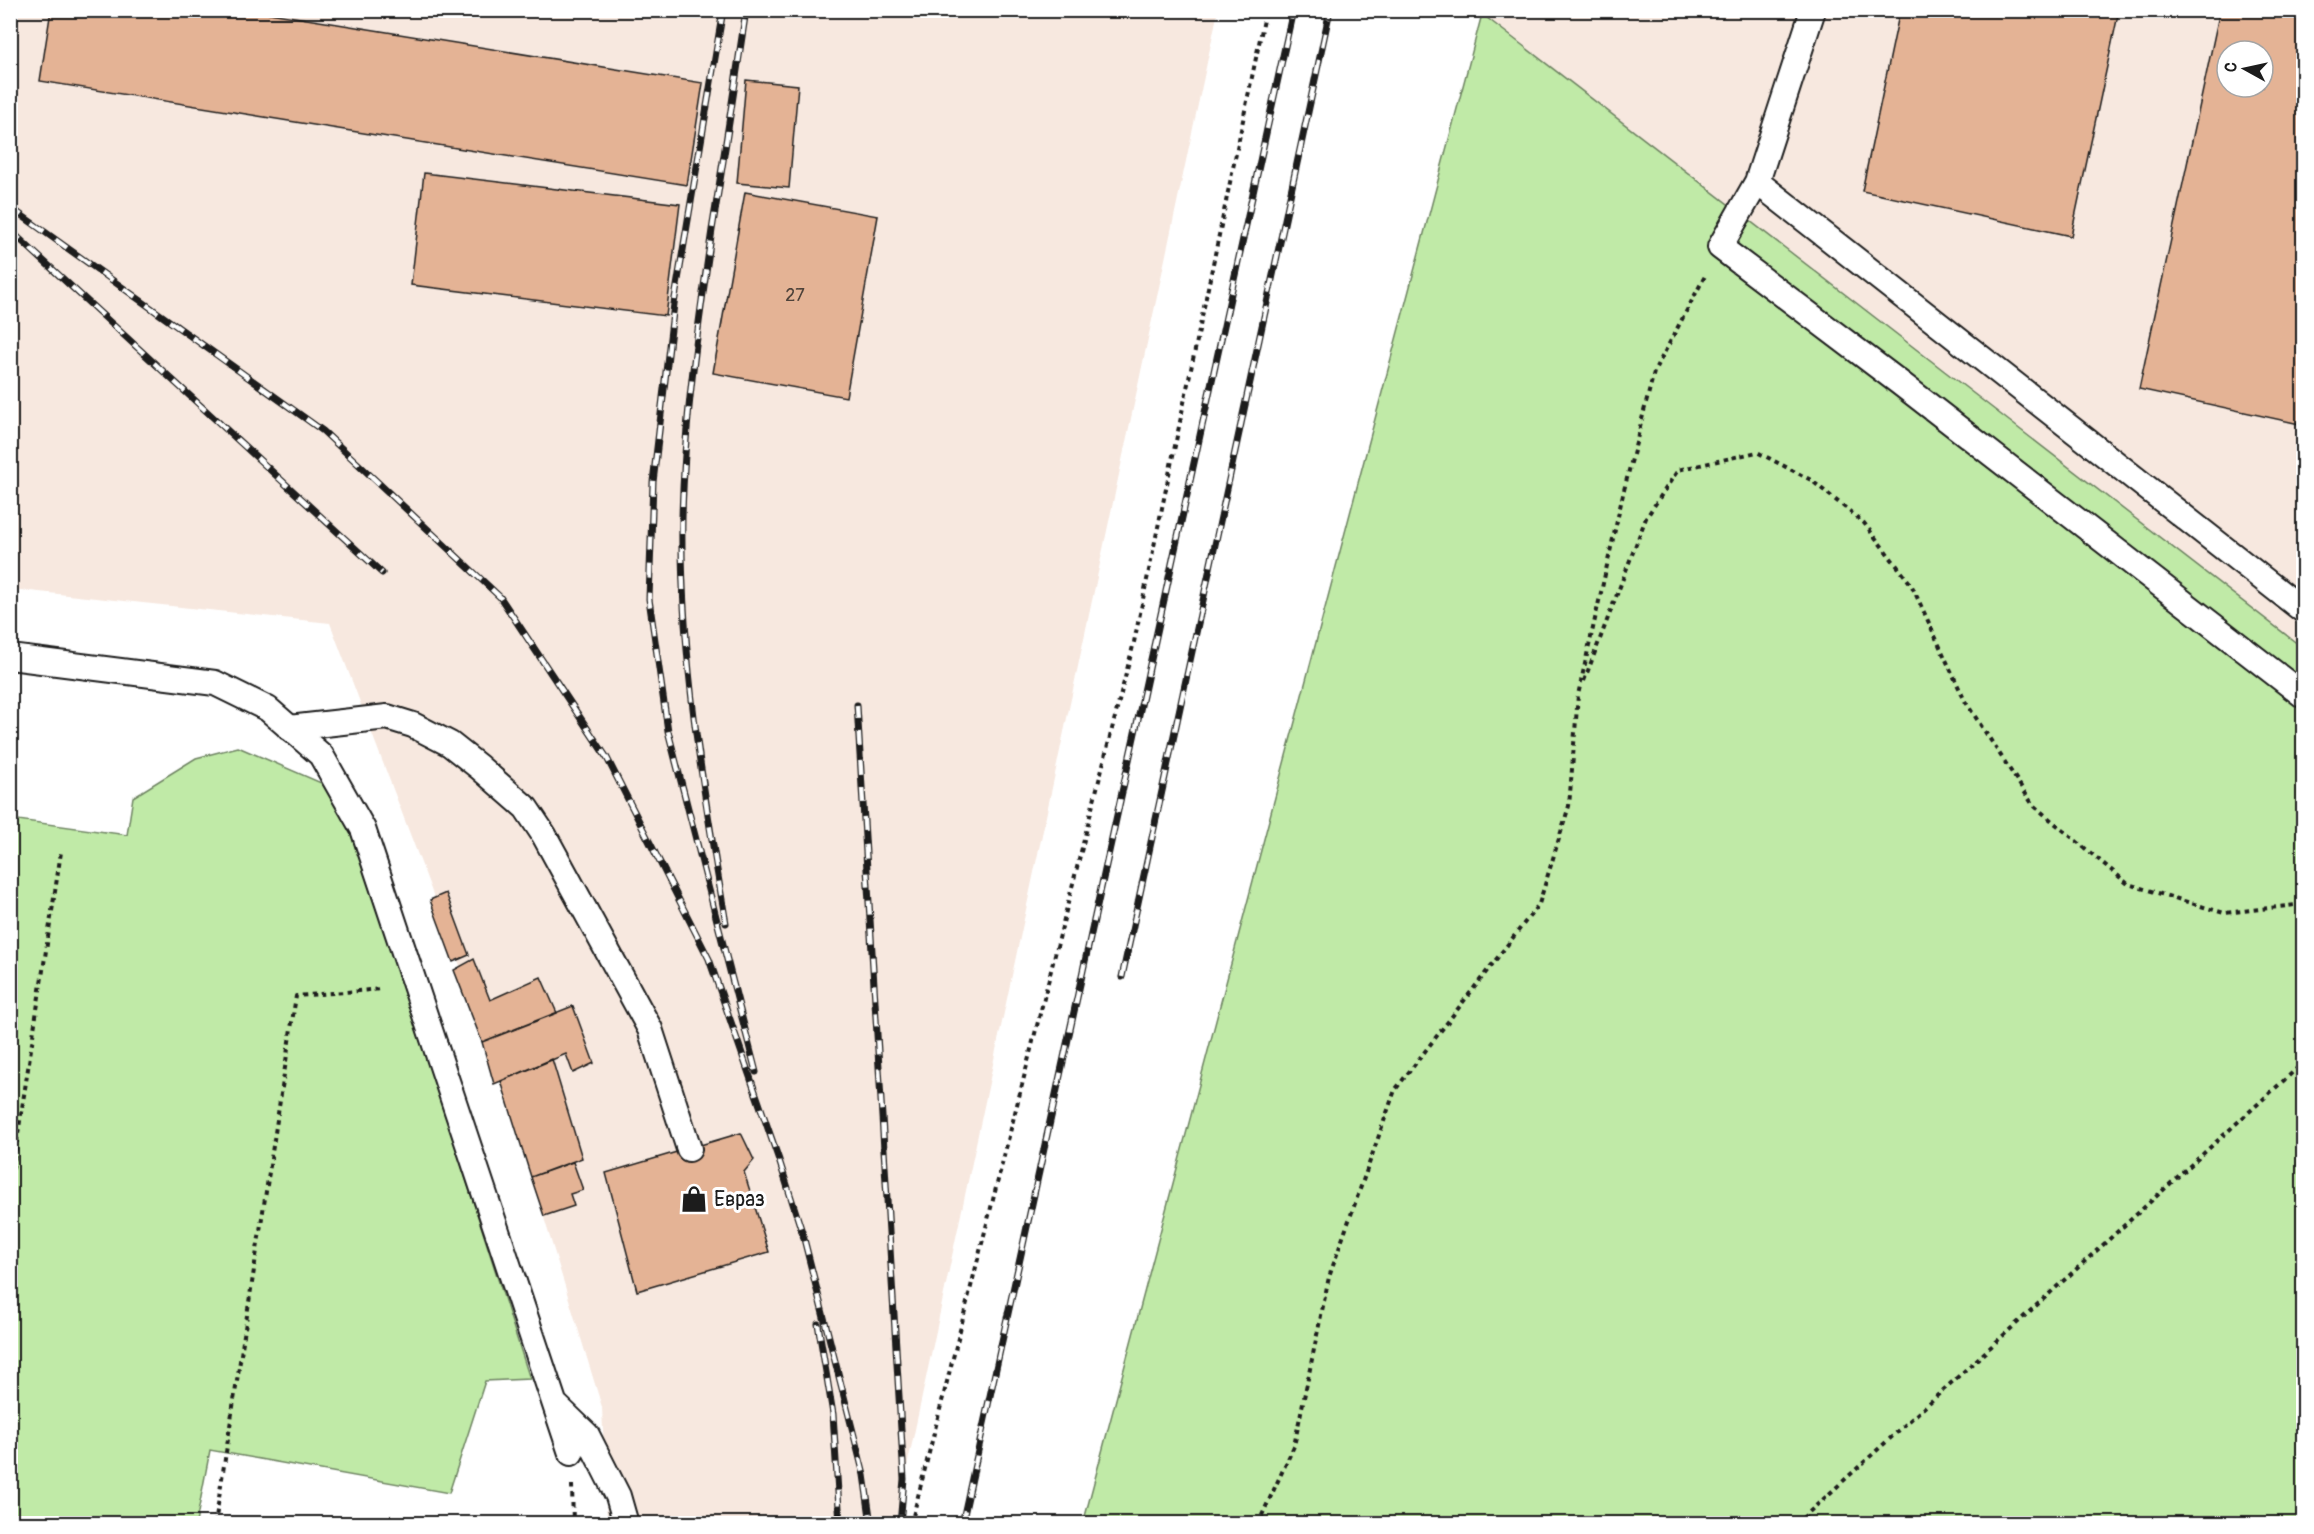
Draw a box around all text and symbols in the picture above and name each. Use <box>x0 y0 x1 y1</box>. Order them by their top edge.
north arrow <box>2215 39 2275 99</box>
text: С <box>2221 61 2242 73</box>
house number: 27 <box>785 284 805 307</box>
shop icon: Евраз <box>679 1184 709 1214</box>
place label: Евраз <box>714 1186 765 1213</box>

